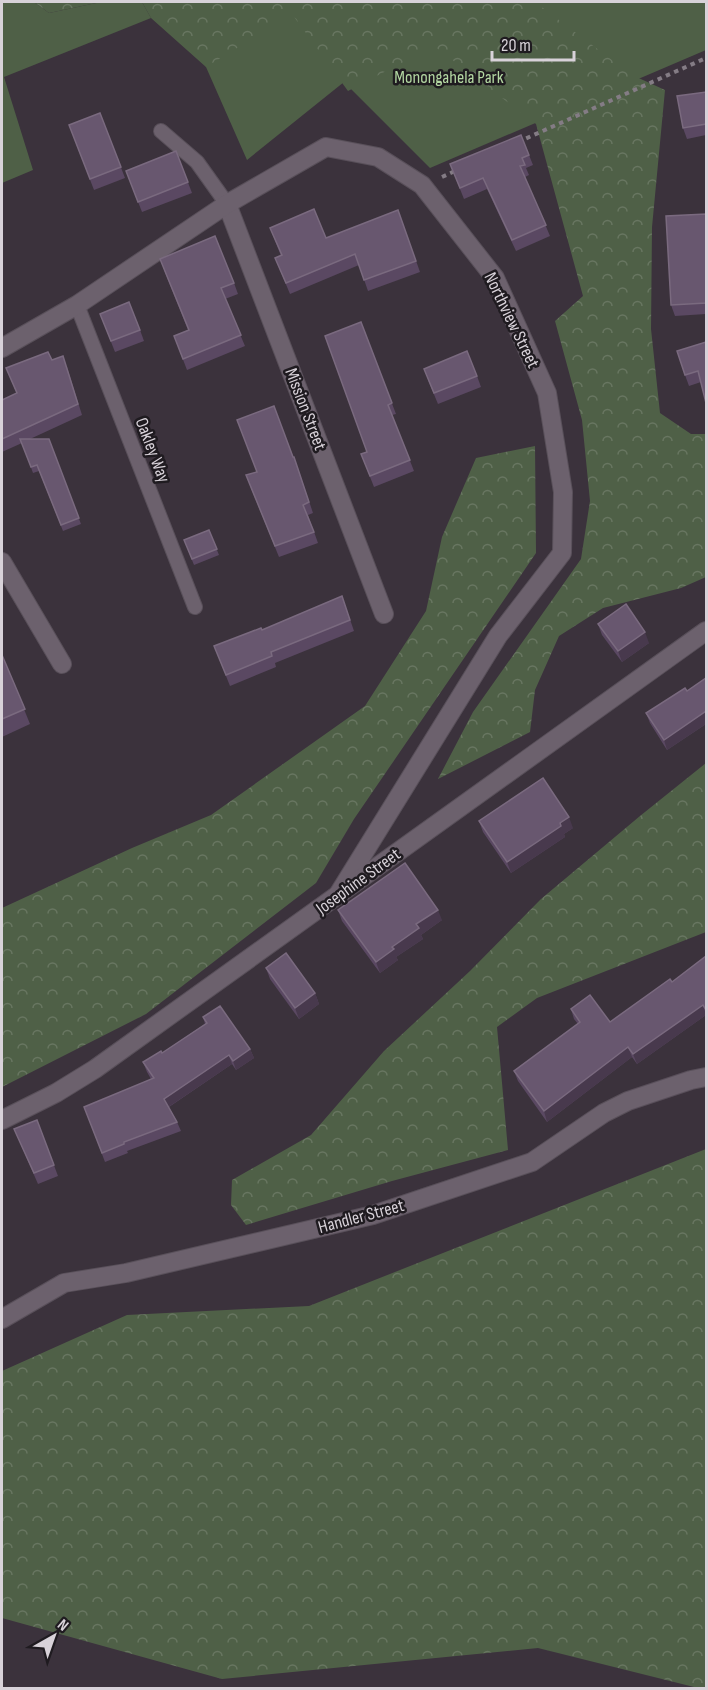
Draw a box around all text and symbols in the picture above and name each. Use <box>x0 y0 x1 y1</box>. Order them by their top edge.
scale bar <box>492 24 574 62</box>
text: 20 m <box>501 35 531 56</box>
park label: Monongahela Park <box>394 67 504 88</box>
street label: Northview Street <box>479 269 544 372</box>
street label: Mission Street <box>280 365 331 454</box>
street label: Oakley Way <box>131 415 174 486</box>
street label: Josephine Street <box>311 843 405 920</box>
street label: Handler Street <box>316 1195 407 1238</box>
north arrow <box>24 1606 84 1666</box>
text: N <box>53 1616 72 1636</box>

